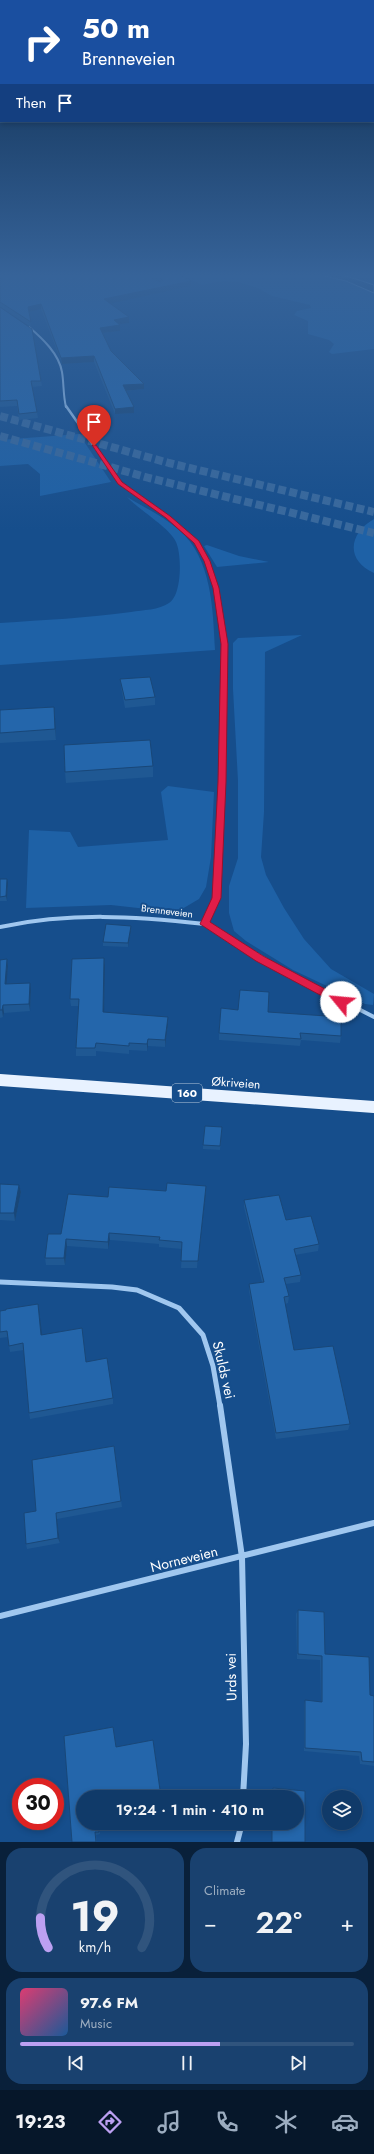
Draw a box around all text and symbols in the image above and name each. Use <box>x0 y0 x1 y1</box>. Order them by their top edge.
text: 50 m <box>82 8 150 49</box>
icon: right <box>16 16 68 68</box>
text: Brenneveien <box>82 46 175 72</box>
text: Then <box>16 92 46 114</box>
icon: arrive <box>54 92 76 114</box>
pin <box>77 405 111 446</box>
icon: arrive <box>83 411 105 433</box>
street label: Brenneveien <box>140 900 194 922</box>
position arrow <box>320 981 362 1023</box>
street label: Økriveien <box>211 1072 261 1094</box>
road number: 160 <box>172 1084 202 1102</box>
street label: Skulds vei <box>208 1339 240 1401</box>
street label: Norneveien <box>148 1541 220 1577</box>
street label: Urds vei <box>221 1653 241 1701</box>
speed limit sign: 30 <box>12 1778 64 1830</box>
map controls <box>322 1790 362 1830</box>
button: layers <box>322 1790 362 1830</box>
text: 19:24 · 1 min · 410 m <box>116 1799 264 1821</box>
text: Climate <box>204 1881 245 1900</box>
text: 19 <box>71 1886 119 1947</box>
text: 22° <box>255 1901 302 1944</box>
text: − <box>204 1907 217 1939</box>
text: + <box>340 1907 354 1939</box>
text: km/h <box>79 1937 111 1957</box>
text: 97.6 FM <box>80 1992 138 2014</box>
text: Music <box>80 2014 112 2033</box>
icon: previous <box>65 2052 87 2074</box>
icon: pause <box>176 2052 198 2074</box>
icon: next <box>287 2052 309 2074</box>
icon: directions <box>96 2108 124 2136</box>
icon: music <box>155 2108 183 2136</box>
icon: phone <box>213 2108 241 2136</box>
icon: climate <box>272 2108 300 2136</box>
icon: car <box>331 2108 359 2136</box>
text: 19:23 <box>15 2109 65 2135</box>

